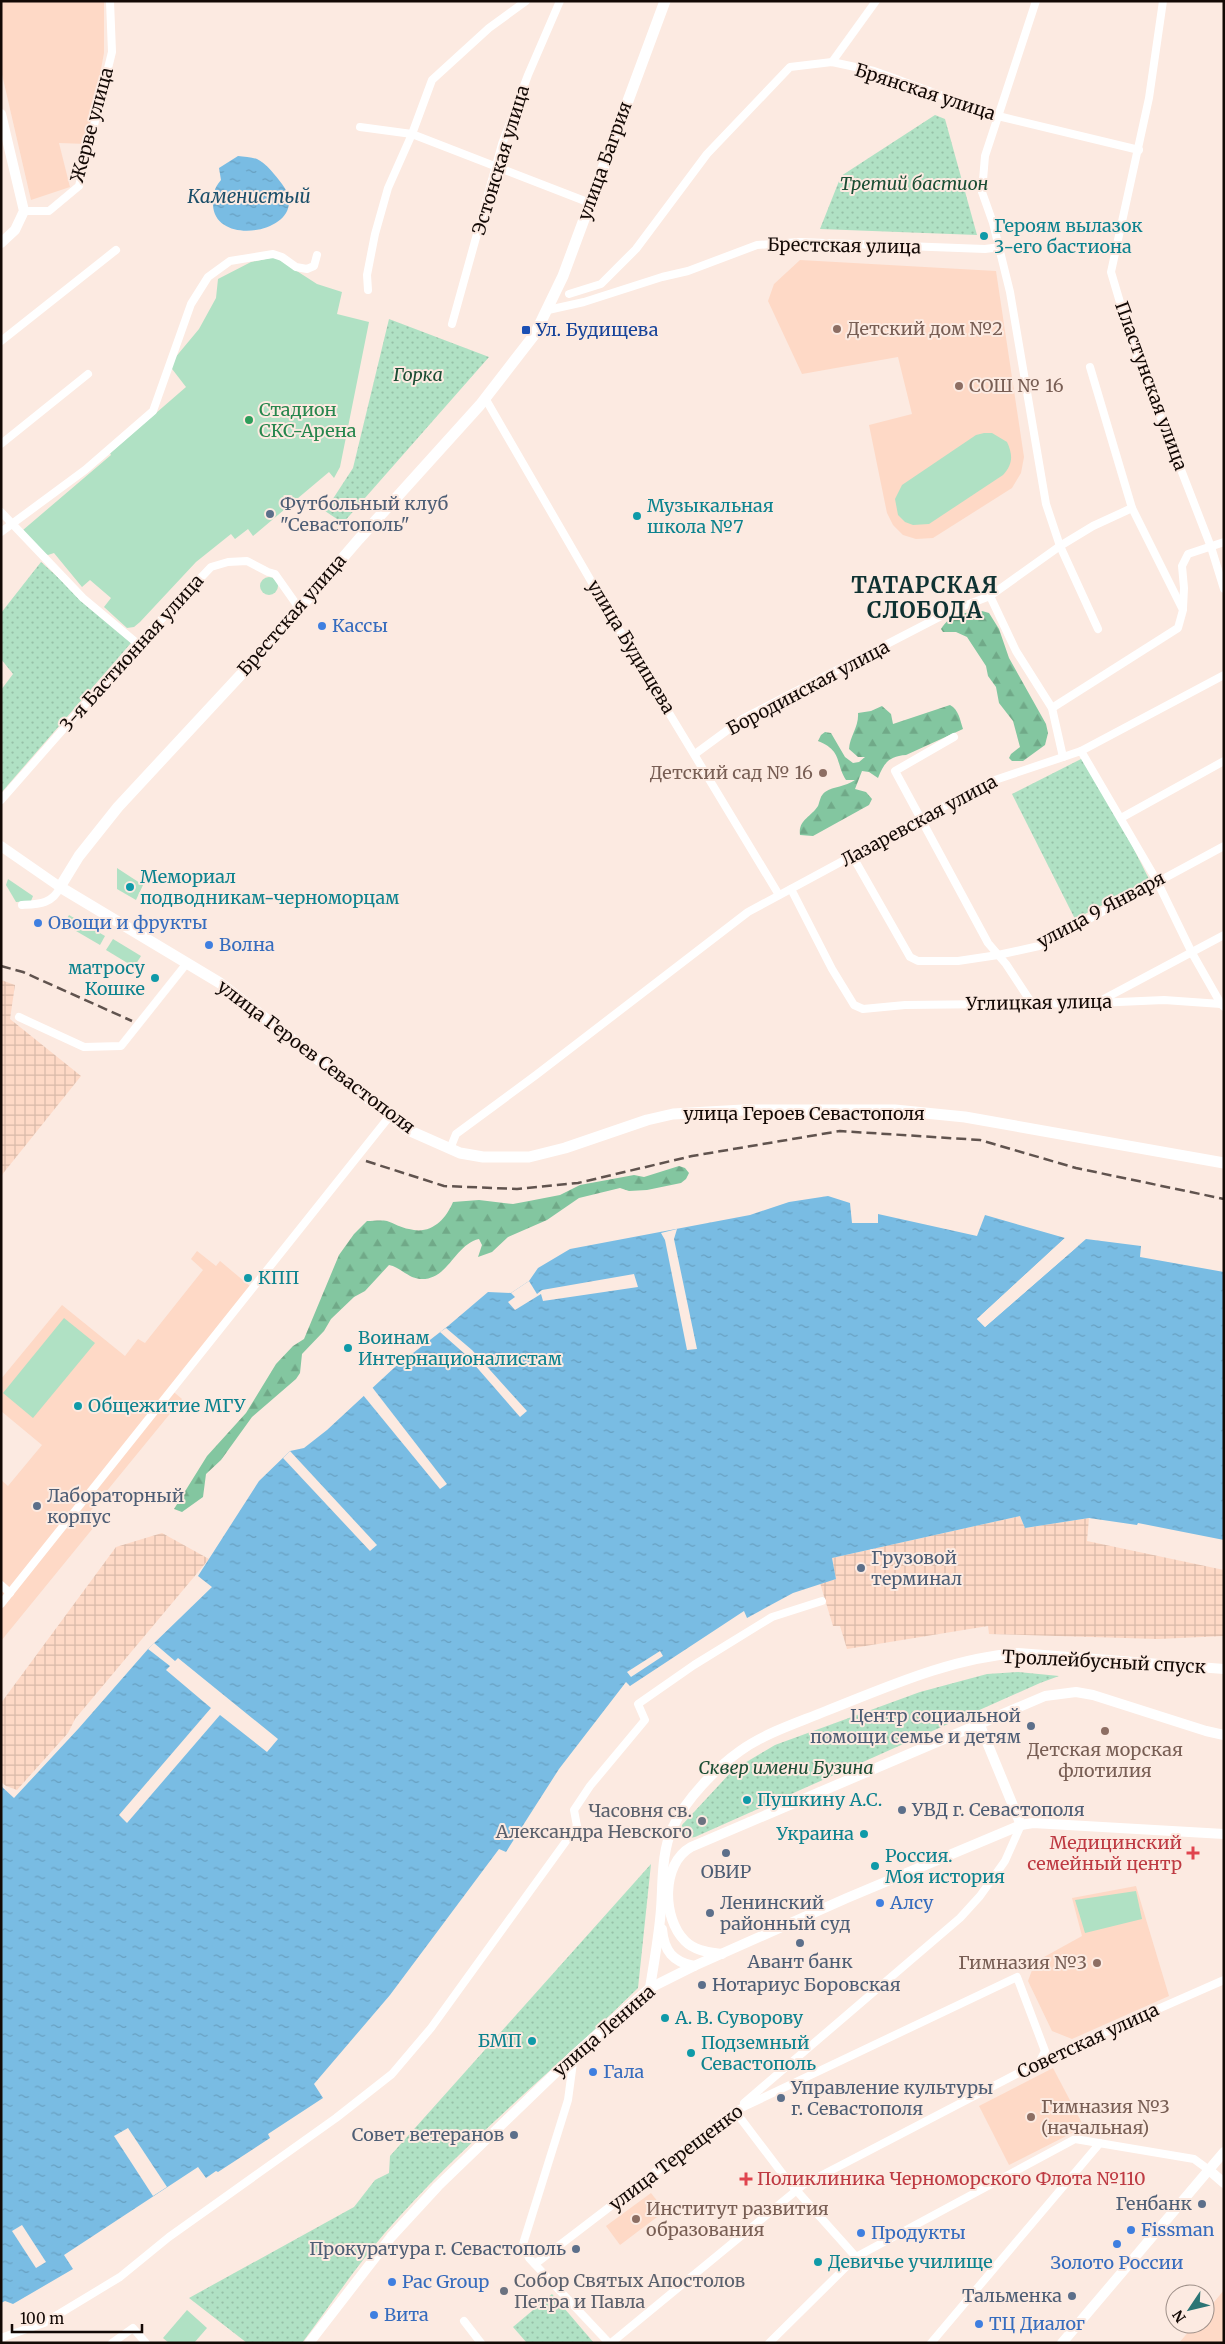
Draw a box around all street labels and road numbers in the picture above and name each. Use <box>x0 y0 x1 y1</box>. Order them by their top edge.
street label: Брянская улица <box>852 58 999 125</box>
street label: Жерве улица <box>65 64 118 185</box>
street label: Эстонская улица <box>467 82 534 237</box>
street label: улица Багрия <box>572 98 637 223</box>
street label: Брестская улица <box>767 233 922 258</box>
street label: Пластунская улица <box>1110 298 1193 474</box>
street label: Брестская улица <box>232 549 351 680</box>
street label: 3-я Бастионная улица <box>55 569 209 736</box>
street label: улица Будищева <box>582 576 681 718</box>
street label: Бородинская улица <box>722 635 893 740</box>
street label: Лазаревская улица <box>837 770 1001 871</box>
street label: улица 9 Января <box>1033 866 1169 953</box>
street label: улица Героев Севастополя <box>213 975 420 1139</box>
street label: Углицкая улица <box>965 990 1113 1015</box>
street label: улица Героев Севастополя <box>683 1102 925 1125</box>
street label: Троллейбусный спуск <box>1002 1645 1207 1678</box>
street label: улица Ленина <box>548 1980 660 2081</box>
street label: Советская улица <box>1013 1998 1163 2083</box>
street label: улица Терещенко <box>604 2100 747 2216</box>

